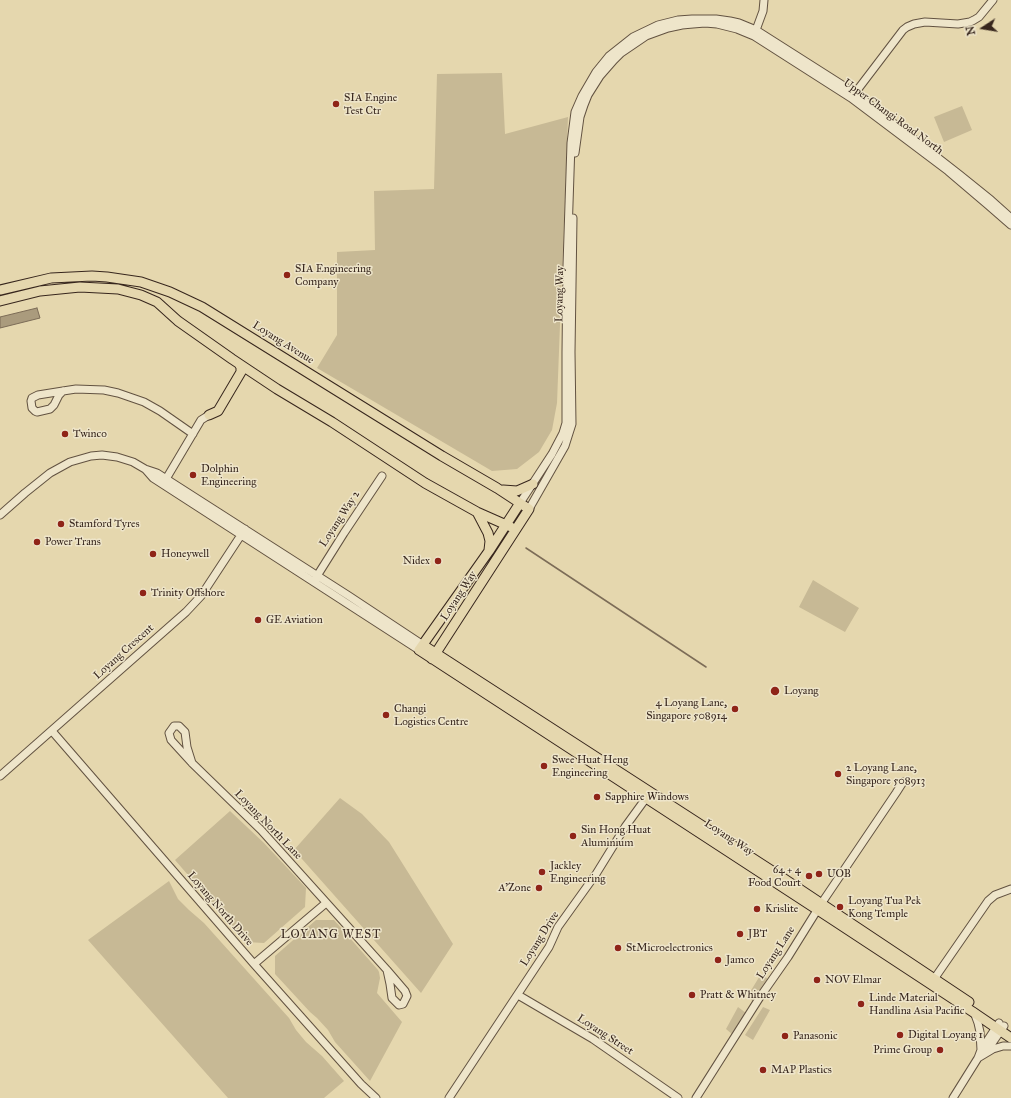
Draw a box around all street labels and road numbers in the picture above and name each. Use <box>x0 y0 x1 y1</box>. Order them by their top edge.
street label: Upper Changi Road North <box>841 76 945 158</box>
street label: Loyang Way <box>553 266 567 322</box>
street label: Loyang Avenue <box>250 319 316 367</box>
street label: Loyang Way 2 <box>317 488 363 550</box>
street label: Loyang Way <box>438 569 480 623</box>
street label: Loyang Crescent <box>91 622 157 682</box>
street label: Loyang North Lane <box>232 788 304 862</box>
street label: Loyang Way <box>702 817 756 859</box>
street label: Loyang North Drive <box>184 869 256 949</box>
street label: Loyang Drive <box>518 909 562 969</box>
street label: Loyang Lane <box>754 924 798 982</box>
street label: Loyang Street <box>574 1012 636 1058</box>

